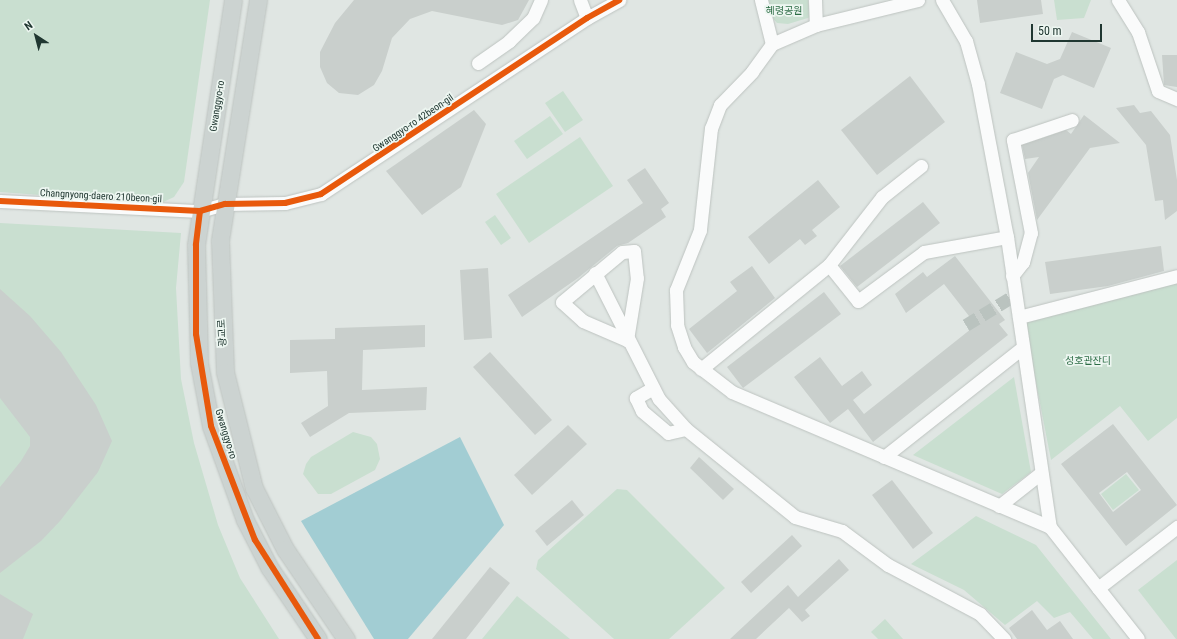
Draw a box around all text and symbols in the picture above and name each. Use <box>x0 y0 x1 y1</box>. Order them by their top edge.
park label: 혜령공원 <box>766 5 802 17</box>
north arrow <box>16 16 56 56</box>
scale bar <box>1033 16 1104 42</box>
text: N <box>22 19 35 33</box>
text: 50 m <box>1038 24 1062 38</box>
street label: Gwanggyo-ro <box>207 80 227 132</box>
street label: Gwanggyo-ro 42beon-gil <box>370 91 456 155</box>
street label: Changnyong-daero 210beon-gil <box>40 187 162 205</box>
street label: 광교로 <box>215 319 229 347</box>
park label: 성호관잔디 <box>1065 355 1111 367</box>
street label: Gwanggyo-ro <box>213 408 239 460</box>

